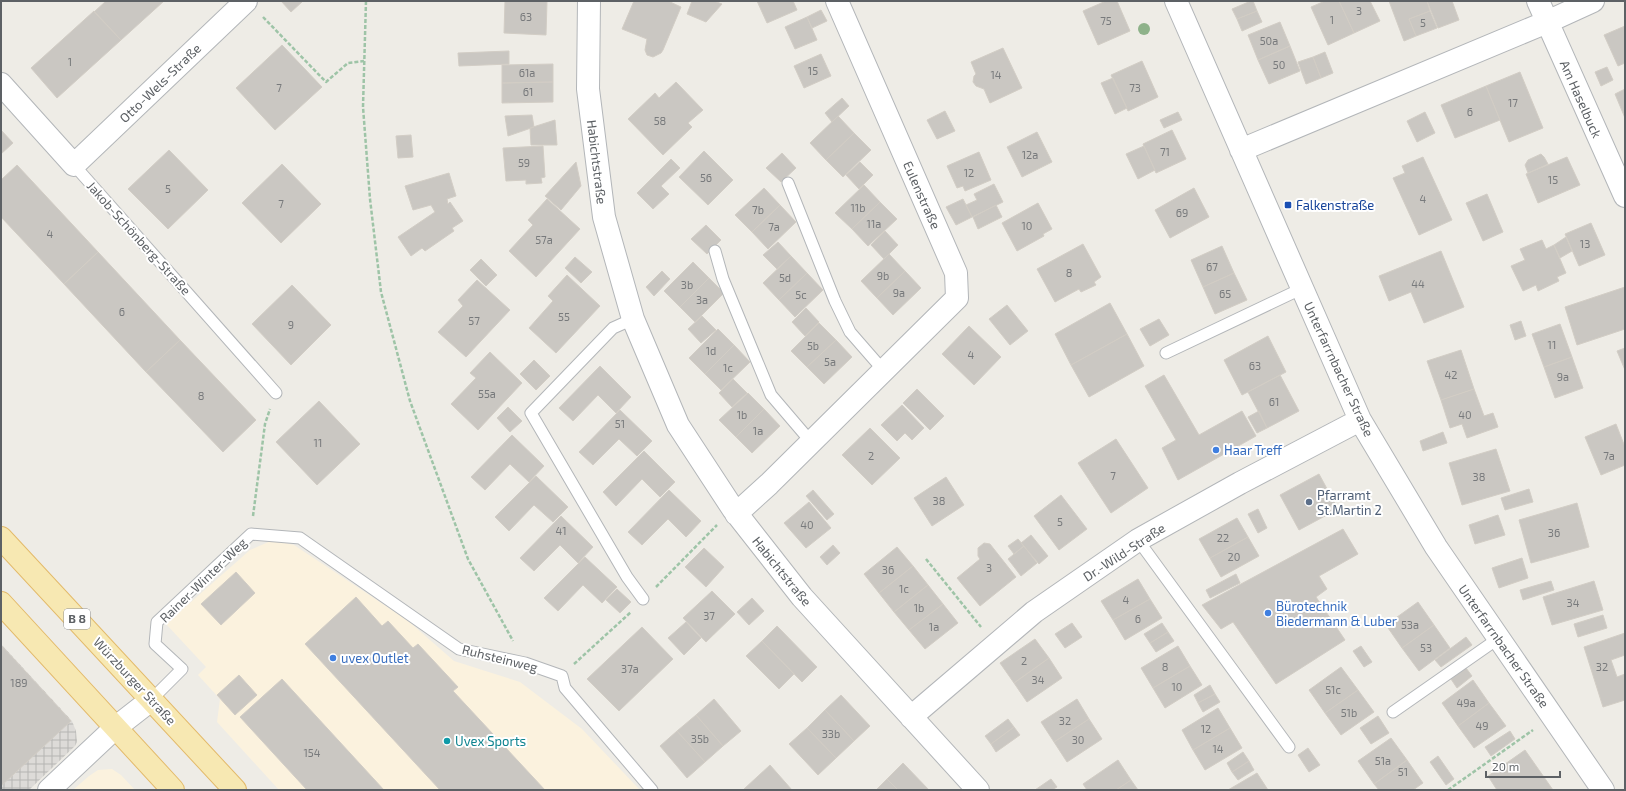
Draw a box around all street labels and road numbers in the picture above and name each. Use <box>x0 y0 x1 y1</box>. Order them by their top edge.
street label: Otto-Wels-Straße <box>116 40 204 126</box>
street label: Am Haselbuck <box>1557 58 1605 141</box>
street label: Habichtstraße <box>584 119 610 205</box>
street label: Eulenstraße <box>900 159 944 231</box>
street label: Jakob-Schönberg-Straße <box>84 178 194 298</box>
street label: Unterfarrnbacher Straße <box>1301 299 1377 439</box>
street label: Dr.-Wild-Straße <box>1080 520 1168 584</box>
street label: Habichtstraße <box>749 533 815 609</box>
street label: Rainer-Winter-Weg <box>156 534 250 626</box>
street label: Unterfarrnbacher Straße <box>1455 581 1553 711</box>
road number: B 8 <box>64 609 90 629</box>
street label: Würzburger Straße <box>90 634 180 728</box>
street label: Ruhsteinweg <box>461 641 539 675</box>

